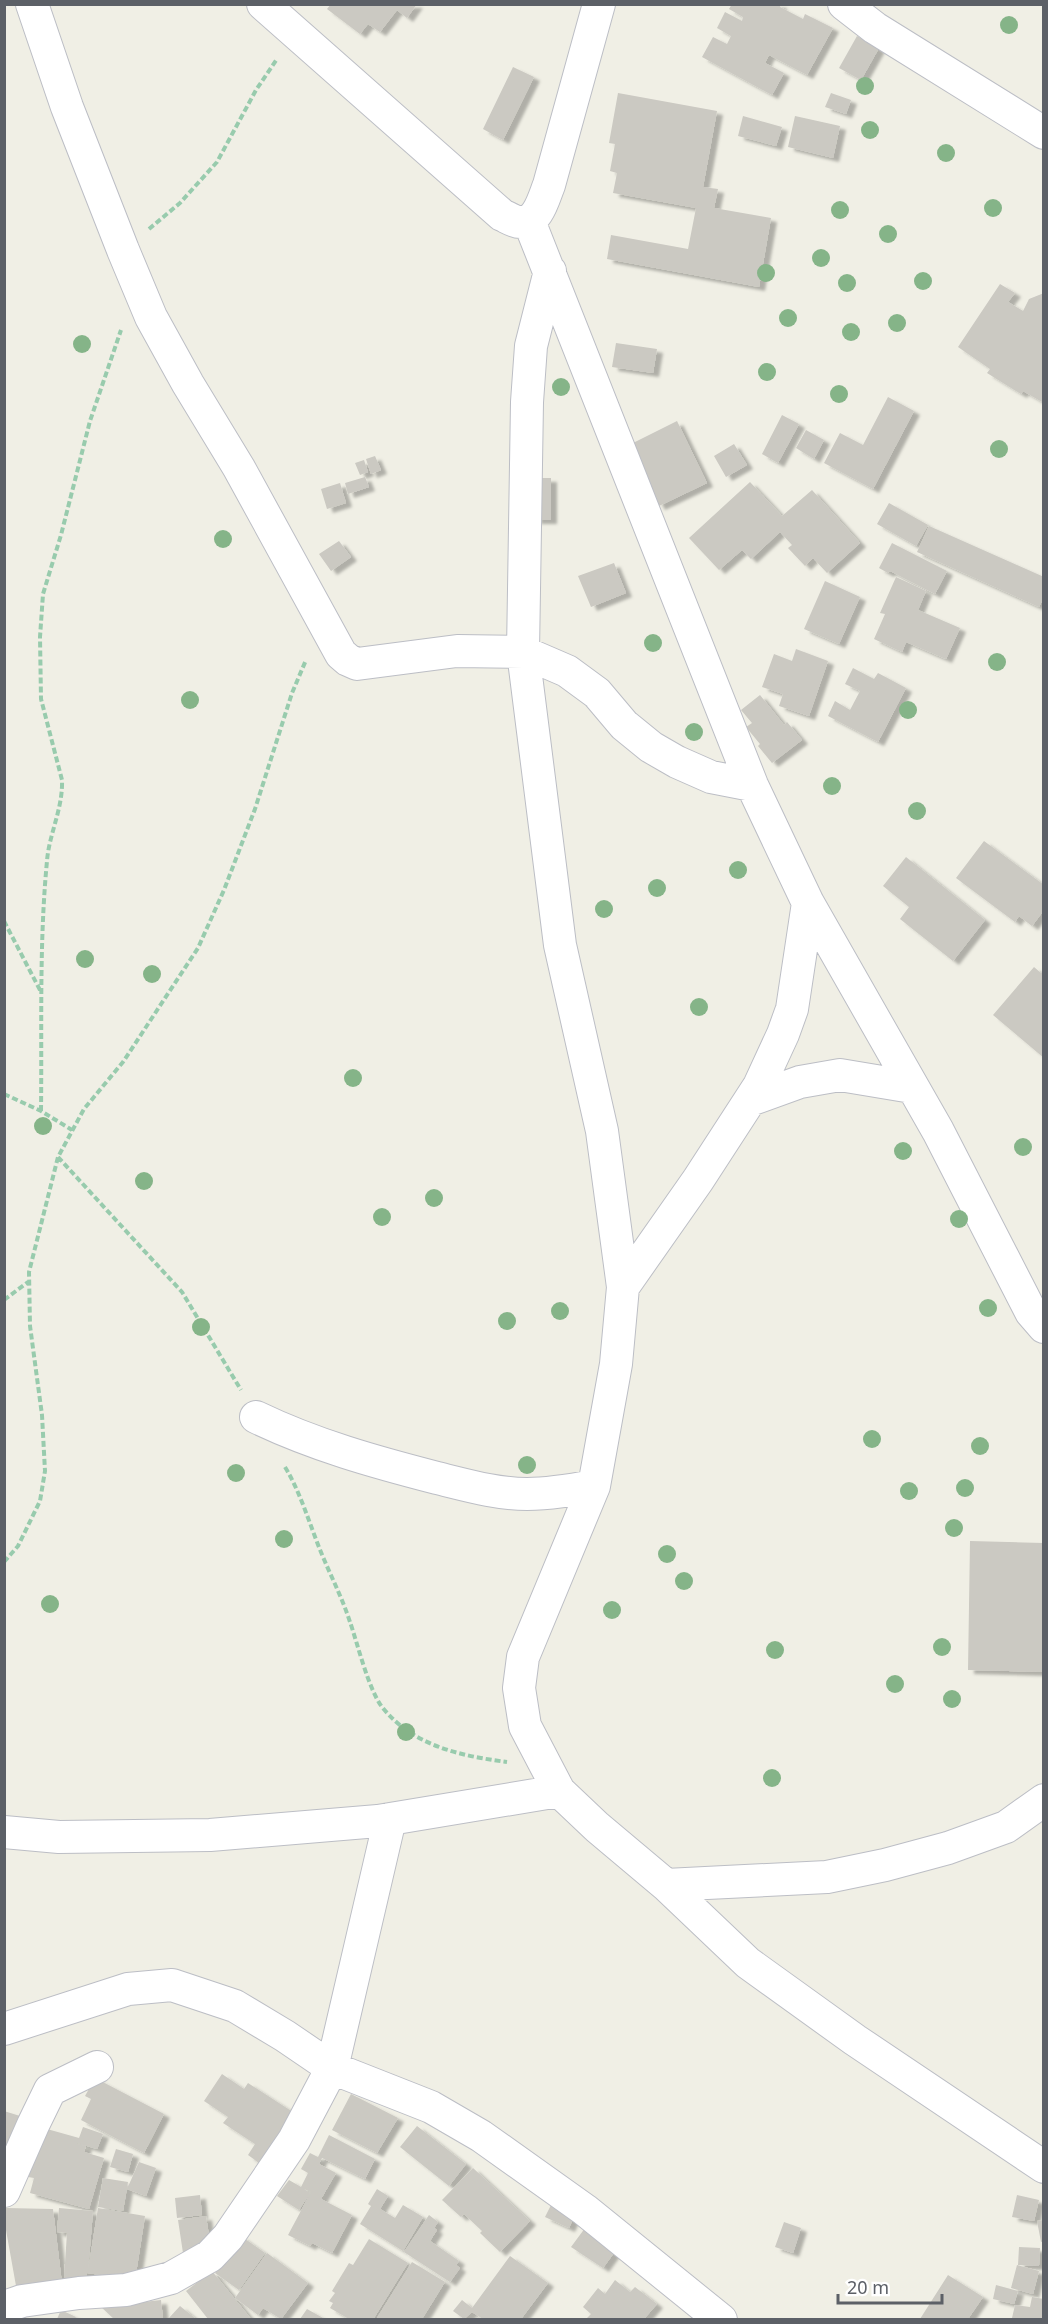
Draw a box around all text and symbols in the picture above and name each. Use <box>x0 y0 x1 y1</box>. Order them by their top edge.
scale bar <box>838 2267 942 2305</box>
text: 20 m <box>847 2275 889 2299</box>

